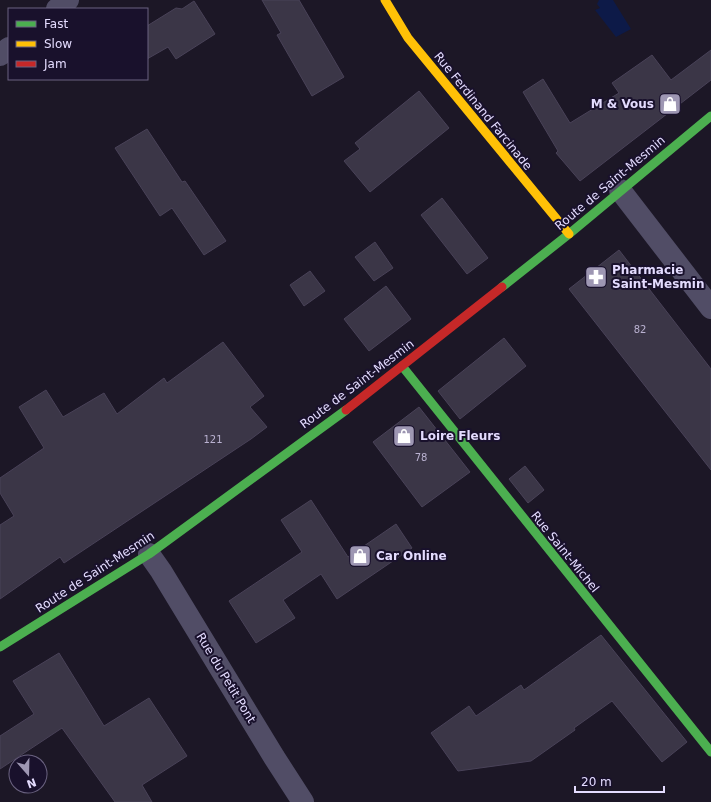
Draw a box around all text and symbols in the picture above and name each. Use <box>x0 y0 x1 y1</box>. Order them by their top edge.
legend <box>8 8 148 80</box>
text: Fast <box>44 17 68 31</box>
text: Slow <box>44 37 72 51</box>
street label: Rue Ferdinand Farcinade <box>431 49 535 173</box>
text: Jam <box>43 57 67 71</box>
shop icon: M & Vous <box>657 91 683 117</box>
place label: M & Vous <box>591 97 654 111</box>
street label: Route de Saint-Mesmin <box>552 133 668 233</box>
place label: Pharmacie Saint-Mesmin <box>612 263 705 291</box>
pharmacy icon: Pharmacie Saint-Mesmin <box>583 264 609 290</box>
house number: 82 <box>634 324 646 335</box>
street label: Route de Saint-Mesmin <box>297 337 417 431</box>
shop icon: Loire Fleurs <box>391 423 417 449</box>
place label: Loire Fleurs <box>420 429 500 443</box>
house number: 121 <box>203 434 223 445</box>
house number: 78 <box>415 452 427 463</box>
street label: Rue Saint-Michel <box>528 509 602 595</box>
street label: Route de Saint-Mesmin <box>33 528 157 616</box>
shop icon: Car Online <box>347 543 373 569</box>
place label: Car Online <box>376 549 447 563</box>
street label: Rue du Petit Pont <box>194 630 259 726</box>
north arrow <box>8 754 48 794</box>
scale bar <box>575 768 664 794</box>
text: N <box>25 775 38 791</box>
text: 20 m <box>581 775 612 789</box>

